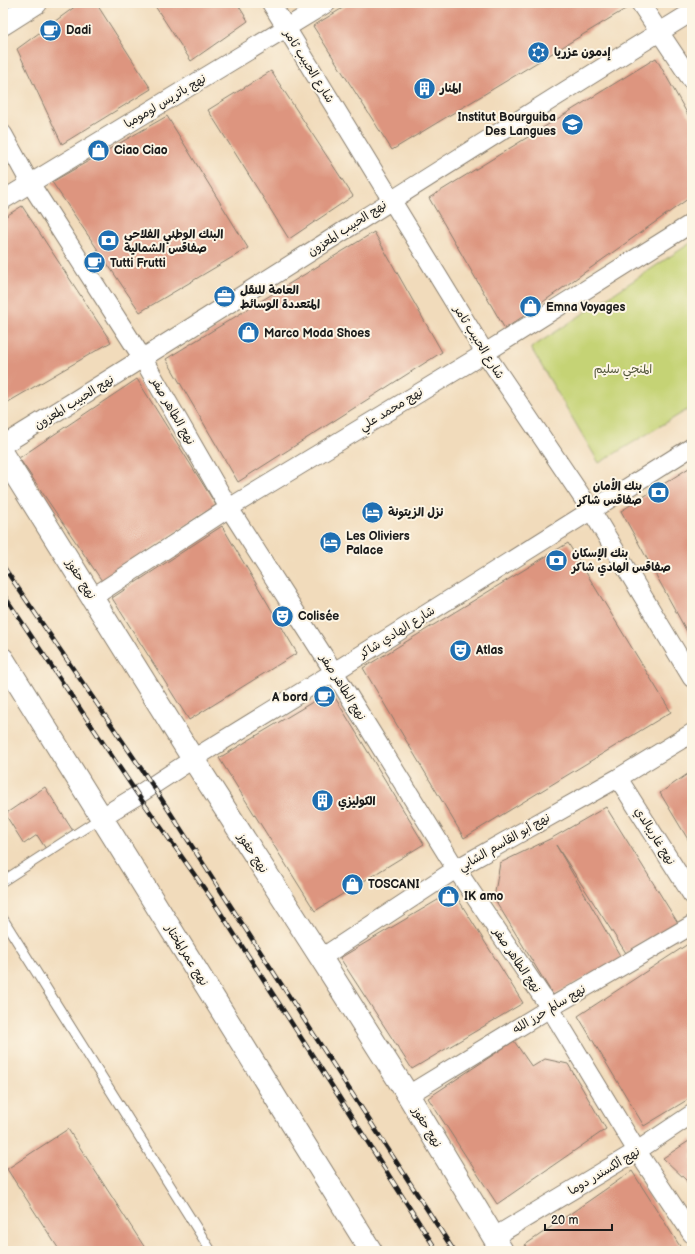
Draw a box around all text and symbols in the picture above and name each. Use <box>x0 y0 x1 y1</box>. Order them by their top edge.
cafe icon: Dadi <box>37 17 63 43</box>
place label: Dadi <box>66 23 91 38</box>
street label: شارع الحبيب ثامر <box>279 26 337 106</box>
synagogue icon: إدمون عزريا <box>526 39 552 65</box>
place label: إدمون عزريا <box>554 45 611 61</box>
street label: نهج باتريس لومومبا <box>122 71 209 133</box>
building icon: المنار <box>411 75 437 101</box>
place label: المنار <box>439 81 461 96</box>
place label: Institut Bourguiba Des Langues <box>457 110 556 139</box>
school or university icon: Institut Bourguiba Des Langues <box>559 111 585 137</box>
shop icon: Ciao Ciao <box>86 137 112 163</box>
place label: Ciao Ciao <box>114 143 168 158</box>
street label: نهج الحبيب المعزون <box>305 197 390 260</box>
place label: البنك الوطني الفلاحي صفاقس الشمالية <box>124 227 223 256</box>
bank icon: البنك الوطني الفلاحي صفاقس الشمالية <box>96 228 122 254</box>
cafe icon: Tutti Frutti <box>81 250 107 276</box>
place label: Tutti Frutti <box>110 256 166 271</box>
place label: العامة للنقل المتعددة الوسائط <box>240 283 320 312</box>
office icon: العامة للنقل المتعددة الوسائط <box>212 284 238 310</box>
shop icon: Emna Voyages <box>518 294 544 320</box>
place label: Emna Voyages <box>546 300 625 315</box>
street label: شارع الحبيب ثامر <box>449 302 507 382</box>
shop icon: Marco Moda Shoes <box>236 320 262 346</box>
place label: Marco Moda Shoes <box>264 326 370 341</box>
park label: المنجي سليم <box>594 362 652 380</box>
street label: نهج الحبيب المعزون <box>32 372 117 434</box>
street label: نهج الطاهر صفر <box>146 374 198 448</box>
street label: نهج محمد علي <box>357 384 427 437</box>
place label: بنك الأمان صفاقس شاكر <box>577 477 642 508</box>
bank icon: بنك الأمان صفاقس شاكر <box>645 480 671 506</box>
hotel icon: نزل الزيتونة <box>359 499 385 525</box>
place label: نزل الزيتونة <box>388 505 443 520</box>
place label: Les Oliviers Palace <box>346 529 410 558</box>
hotel icon: Les Oliviers Palace <box>318 530 344 556</box>
place label: بنك الإسكان صفاقس الهادي شاكر <box>571 546 671 576</box>
bank icon: بنك الإسكان صفاقس الهادي شاكر <box>543 547 569 573</box>
street label: نهج حفوز <box>61 556 99 603</box>
theatre icon: Colisée <box>270 603 296 629</box>
street label: شارع الهادي شاكر <box>356 603 438 663</box>
place label: Colisée <box>298 609 339 624</box>
theatre icon: Atlas <box>447 637 473 663</box>
place label: Atlas <box>475 643 503 658</box>
street label: نهج الطاهر صفر <box>315 651 369 724</box>
cafe icon: A bord <box>311 684 337 710</box>
place label: A bord <box>271 690 308 705</box>
building icon: الكوليزي <box>309 788 335 814</box>
place label: الكوليزي <box>338 794 376 810</box>
street label: نهج غاريبالدي <box>630 805 678 868</box>
street label: نهج أبو القاسم الشابي <box>456 810 554 877</box>
street label: نهج حفوز <box>233 830 271 877</box>
shop icon: TOSCANI <box>340 871 366 897</box>
place label: TOSCANI <box>368 877 420 892</box>
shop icon: IK amo <box>436 883 462 909</box>
place label: IK amo <box>464 889 504 904</box>
street label: نهج عمرالمختار <box>160 921 211 989</box>
street label: نهج الطاهر صفر <box>488 924 544 996</box>
street label: نهج سالم حرز الله <box>510 982 589 1039</box>
street label: نهج حفوز <box>407 1103 444 1151</box>
street label: نهج ألكسندر دوما <box>566 1144 643 1200</box>
scale bar <box>545 1206 612 1232</box>
text: 20 m <box>551 1213 578 1228</box>

